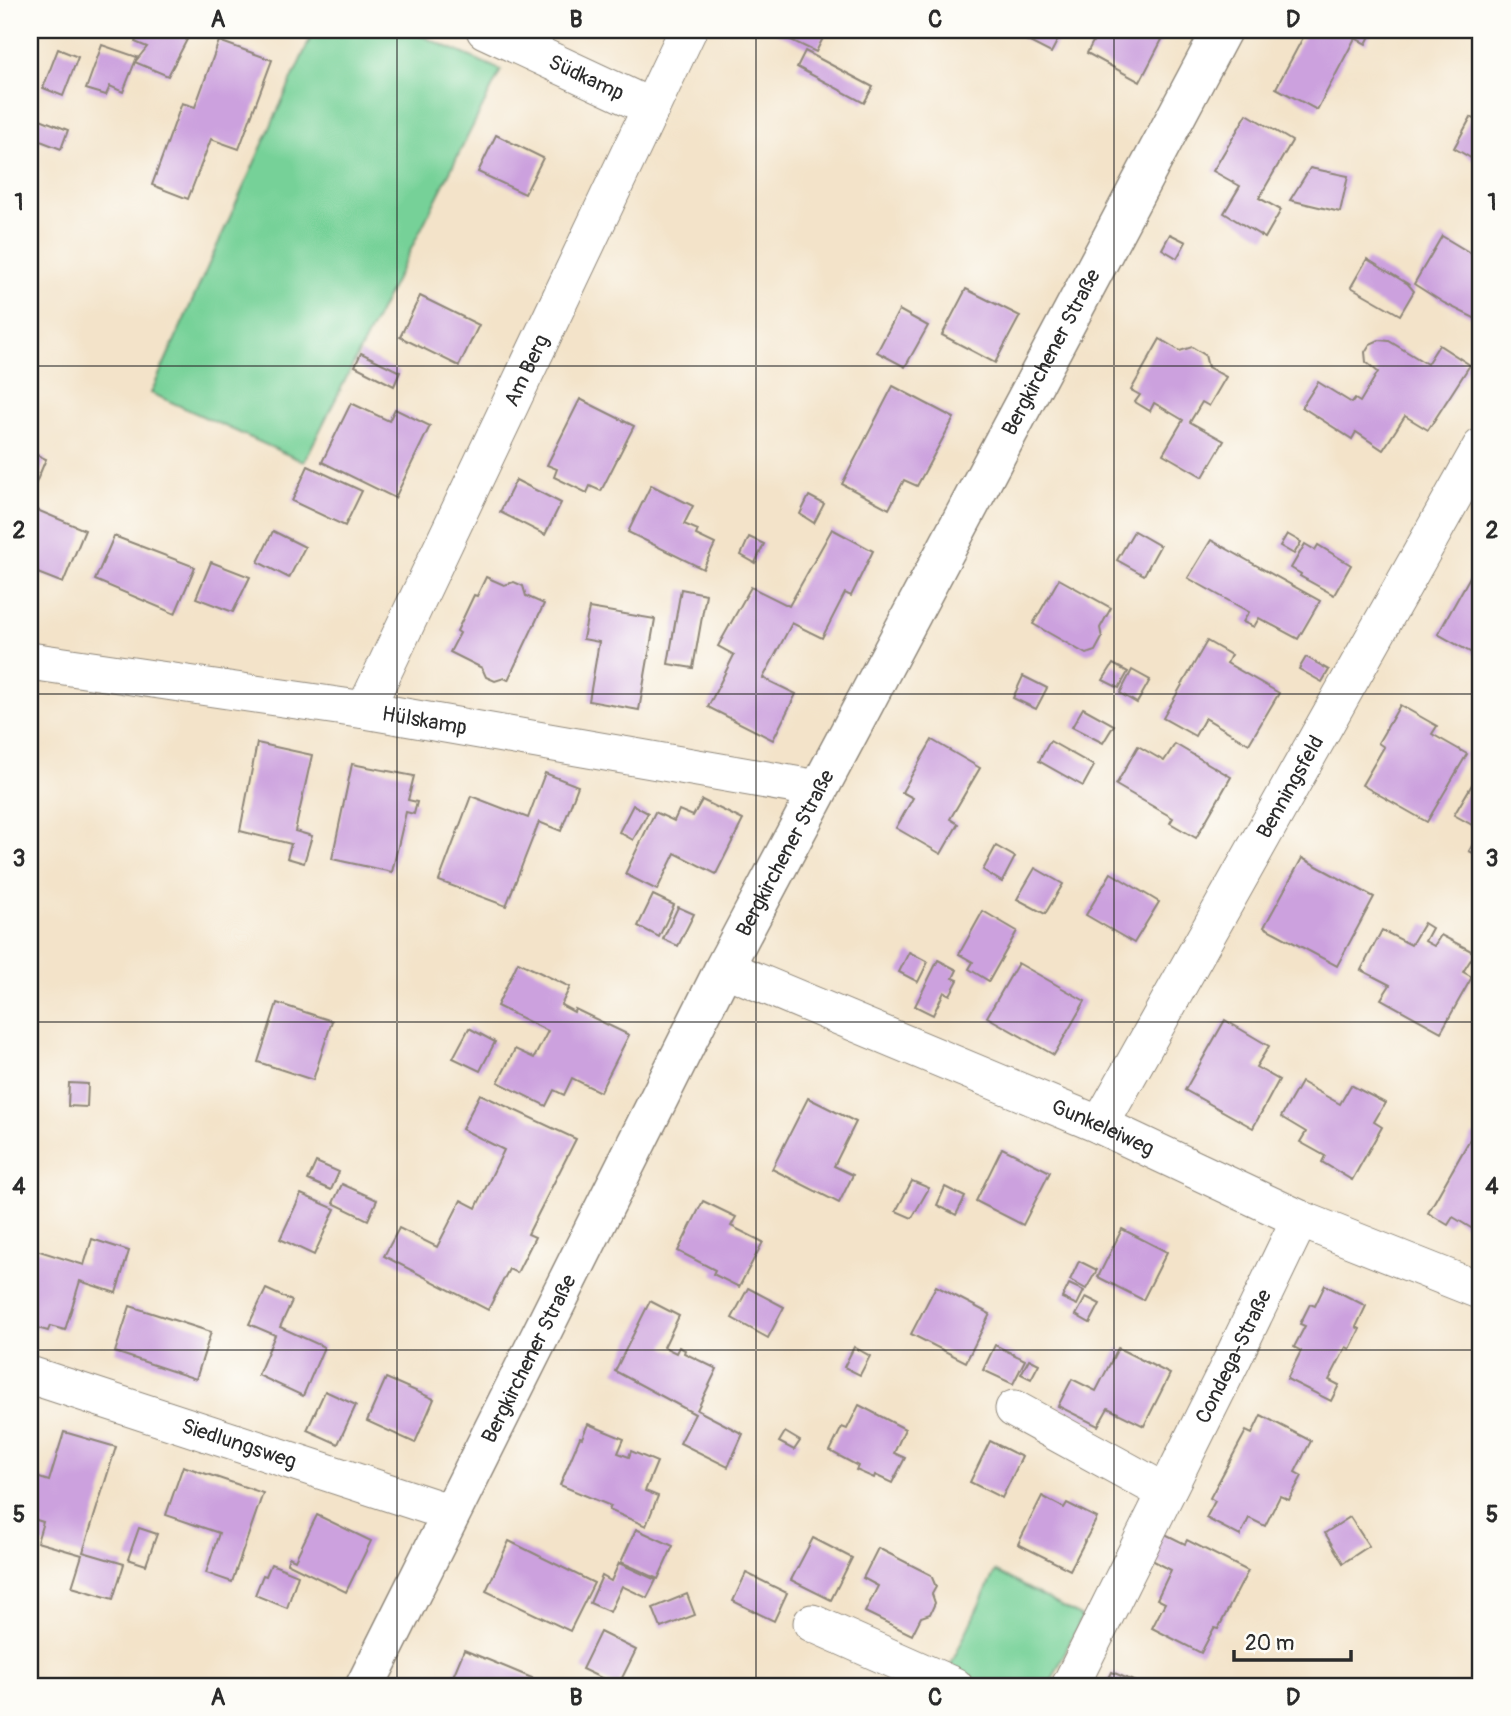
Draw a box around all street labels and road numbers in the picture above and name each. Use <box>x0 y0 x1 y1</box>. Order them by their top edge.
street label: Südkamp <box>544 48 629 107</box>
street label: Bergkirchener Straße <box>996 264 1107 440</box>
street label: Am Berg <box>498 330 555 411</box>
street label: Hülskamp <box>380 700 469 741</box>
street label: Benningsfeld <box>1250 730 1330 843</box>
street label: Bergkirchener Straße <box>730 764 841 941</box>
street label: Gunkeleiweg <box>1047 1093 1159 1162</box>
street label: Bergkirchener Straße <box>475 1269 582 1447</box>
street label: Condega-Straße <box>1189 1284 1278 1428</box>
street label: Siedlungsweg <box>178 1412 300 1475</box>

